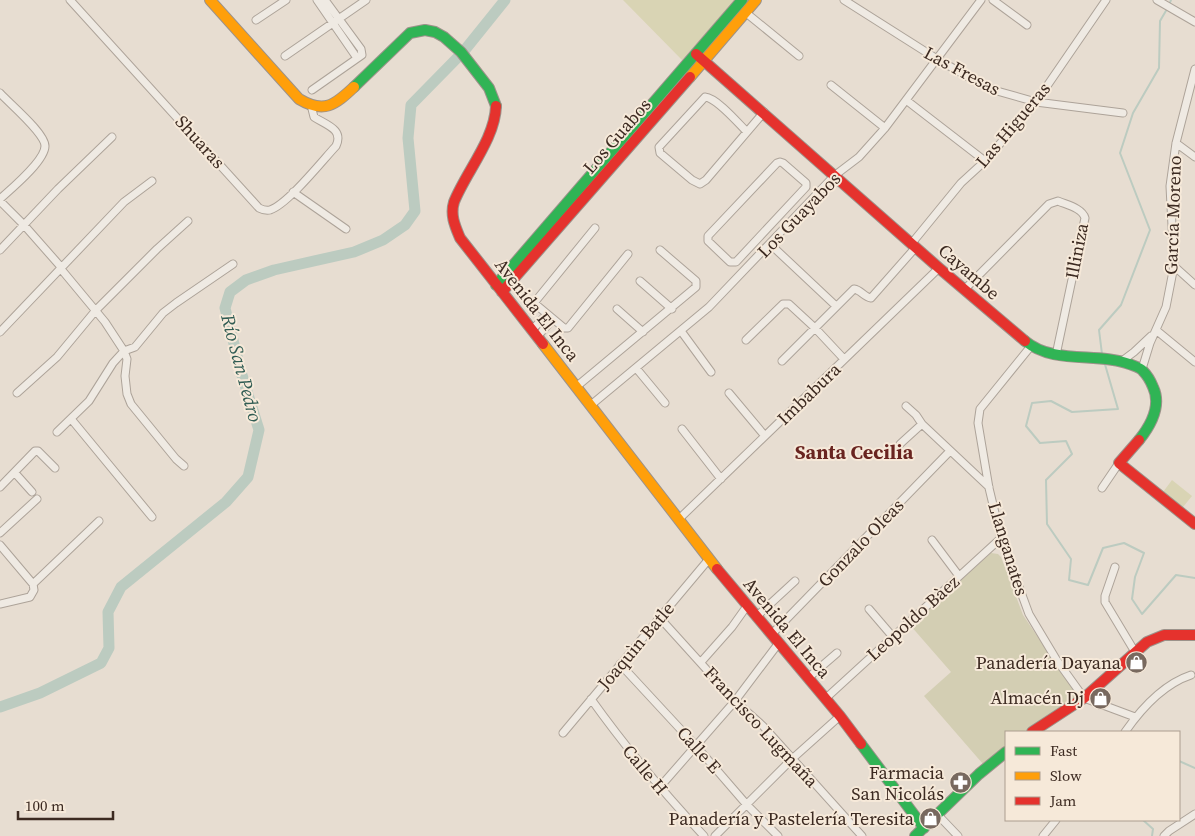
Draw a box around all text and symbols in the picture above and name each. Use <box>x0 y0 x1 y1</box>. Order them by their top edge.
street label: Las Fresas <box>920 40 1005 101</box>
street label: Las Higueras <box>969 76 1056 173</box>
street label: Los Guabos <box>577 92 657 179</box>
street label: Shuaras <box>170 110 231 174</box>
street label: García Moreno <box>1158 155 1187 275</box>
street label: Los Guayabos <box>751 166 846 263</box>
street label: Illiniza <box>1059 220 1094 281</box>
street label: Cayambe <box>933 238 1006 305</box>
street label: Avenida El Inca <box>489 253 586 367</box>
water label: Río San Pedro <box>215 310 269 425</box>
street label: Imbabura <box>771 356 847 430</box>
district label: Santa Cecilia <box>795 438 914 466</box>
street label: Gonzalo Oleas <box>812 493 909 592</box>
street label: Llanganates <box>982 499 1035 599</box>
street label: Leopoldo Bàez <box>861 569 965 666</box>
street label: Avenida El Inca <box>738 572 837 684</box>
street label: Joaquìn Batle <box>591 597 680 696</box>
place label: Panadería Dayana <box>976 650 1122 675</box>
shop icon: Panadería Dayana <box>1125 651 1149 675</box>
street label: Francisco Lugmaña <box>698 661 825 793</box>
place label: Almacén Dj <box>990 685 1084 710</box>
shop icon: Almacén Dj <box>1088 686 1112 710</box>
street label: Calle E <box>672 721 727 779</box>
legend <box>1005 731 1180 821</box>
street label: Calle H <box>617 739 674 800</box>
text: Fast <box>1050 740 1077 761</box>
place label: Farmacia San Nicolás <box>851 760 945 806</box>
text: Slow <box>1050 765 1082 786</box>
pharmacy icon: Farmacia San Nicolás <box>948 771 972 795</box>
scale bar <box>18 788 112 820</box>
text: Jam <box>1049 790 1077 811</box>
text: 100 m <box>25 795 65 816</box>
place label: Panadería y Pastelería Teresita <box>669 806 915 831</box>
shop icon: Panadería y Pastelería Teresita <box>918 807 942 831</box>

